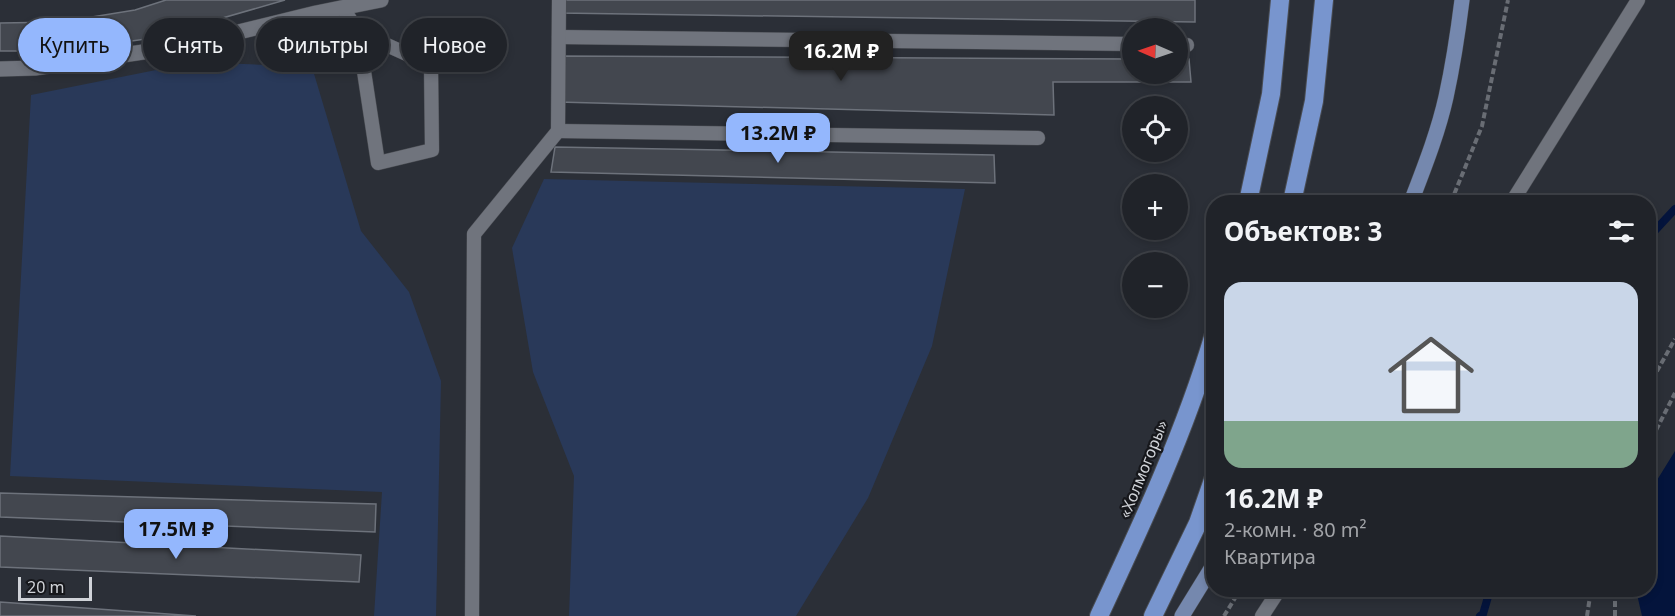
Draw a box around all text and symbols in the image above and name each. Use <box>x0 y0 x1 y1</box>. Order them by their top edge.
chip: Купить <box>18 18 131 72</box>
chip: Снять <box>143 18 244 72</box>
chip: Фильтры <box>256 18 389 72</box>
chip: Новое <box>401 18 507 72</box>
north arrow <box>1122 18 1188 84</box>
map controls <box>1122 18 1188 318</box>
pin: 16.2M ₽ <box>786 31 896 82</box>
text: 16.2M ₽ <box>803 37 879 64</box>
button: locate <box>1122 96 1188 162</box>
pin: 13.2M ₽ <box>723 113 833 164</box>
text: 13.2M ₽ <box>740 119 816 146</box>
button: + <box>1122 174 1188 240</box>
text: Объектов: 3 <box>1224 213 1382 249</box>
icon: filters <box>1605 215 1638 248</box>
button: − <box>1122 252 1188 318</box>
icon: home <box>1377 321 1485 429</box>
street label: «Холмогоры» <box>1113 417 1173 521</box>
text: 16.2M ₽ <box>1224 480 1323 516</box>
pin: 17.5M ₽ <box>121 509 231 560</box>
text: 17.5M ₽ <box>138 515 214 542</box>
text: 2-комн. · 80 m² <box>1224 516 1367 543</box>
text: Квартира <box>1224 543 1316 570</box>
scale bar <box>18 574 92 602</box>
text: 20 m <box>27 576 64 598</box>

